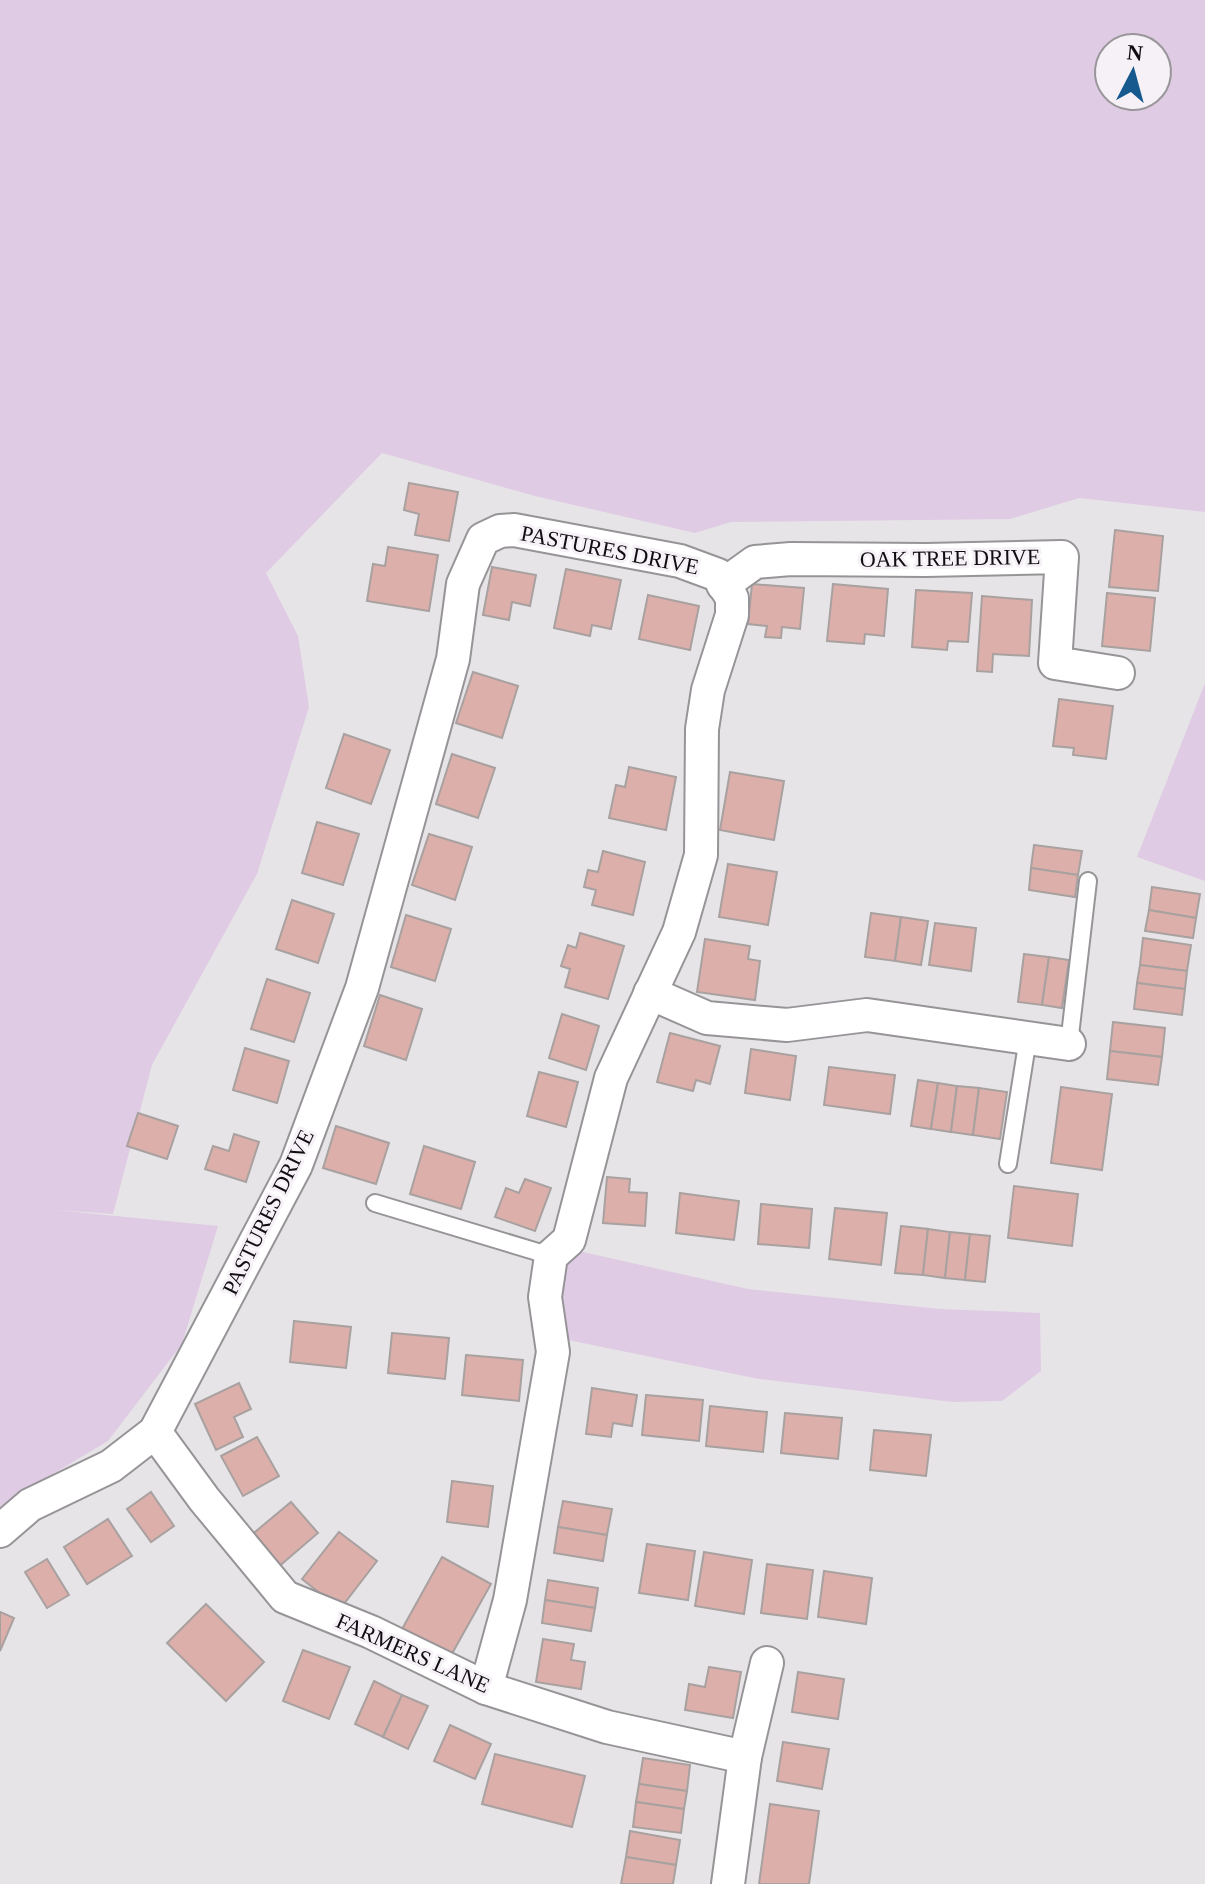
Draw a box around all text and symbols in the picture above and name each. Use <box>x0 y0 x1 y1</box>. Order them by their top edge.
north arrow <box>1093 32 1173 112</box>
text: N <box>1126 39 1144 66</box>
street label: PASTURES DRIVE <box>519 520 701 580</box>
street label: OAK TREE DRIVE <box>860 544 1040 572</box>
street label: PASTURES DRIVE <box>217 1125 319 1299</box>
street label: FARMERS LANE <box>332 1608 494 1698</box>

